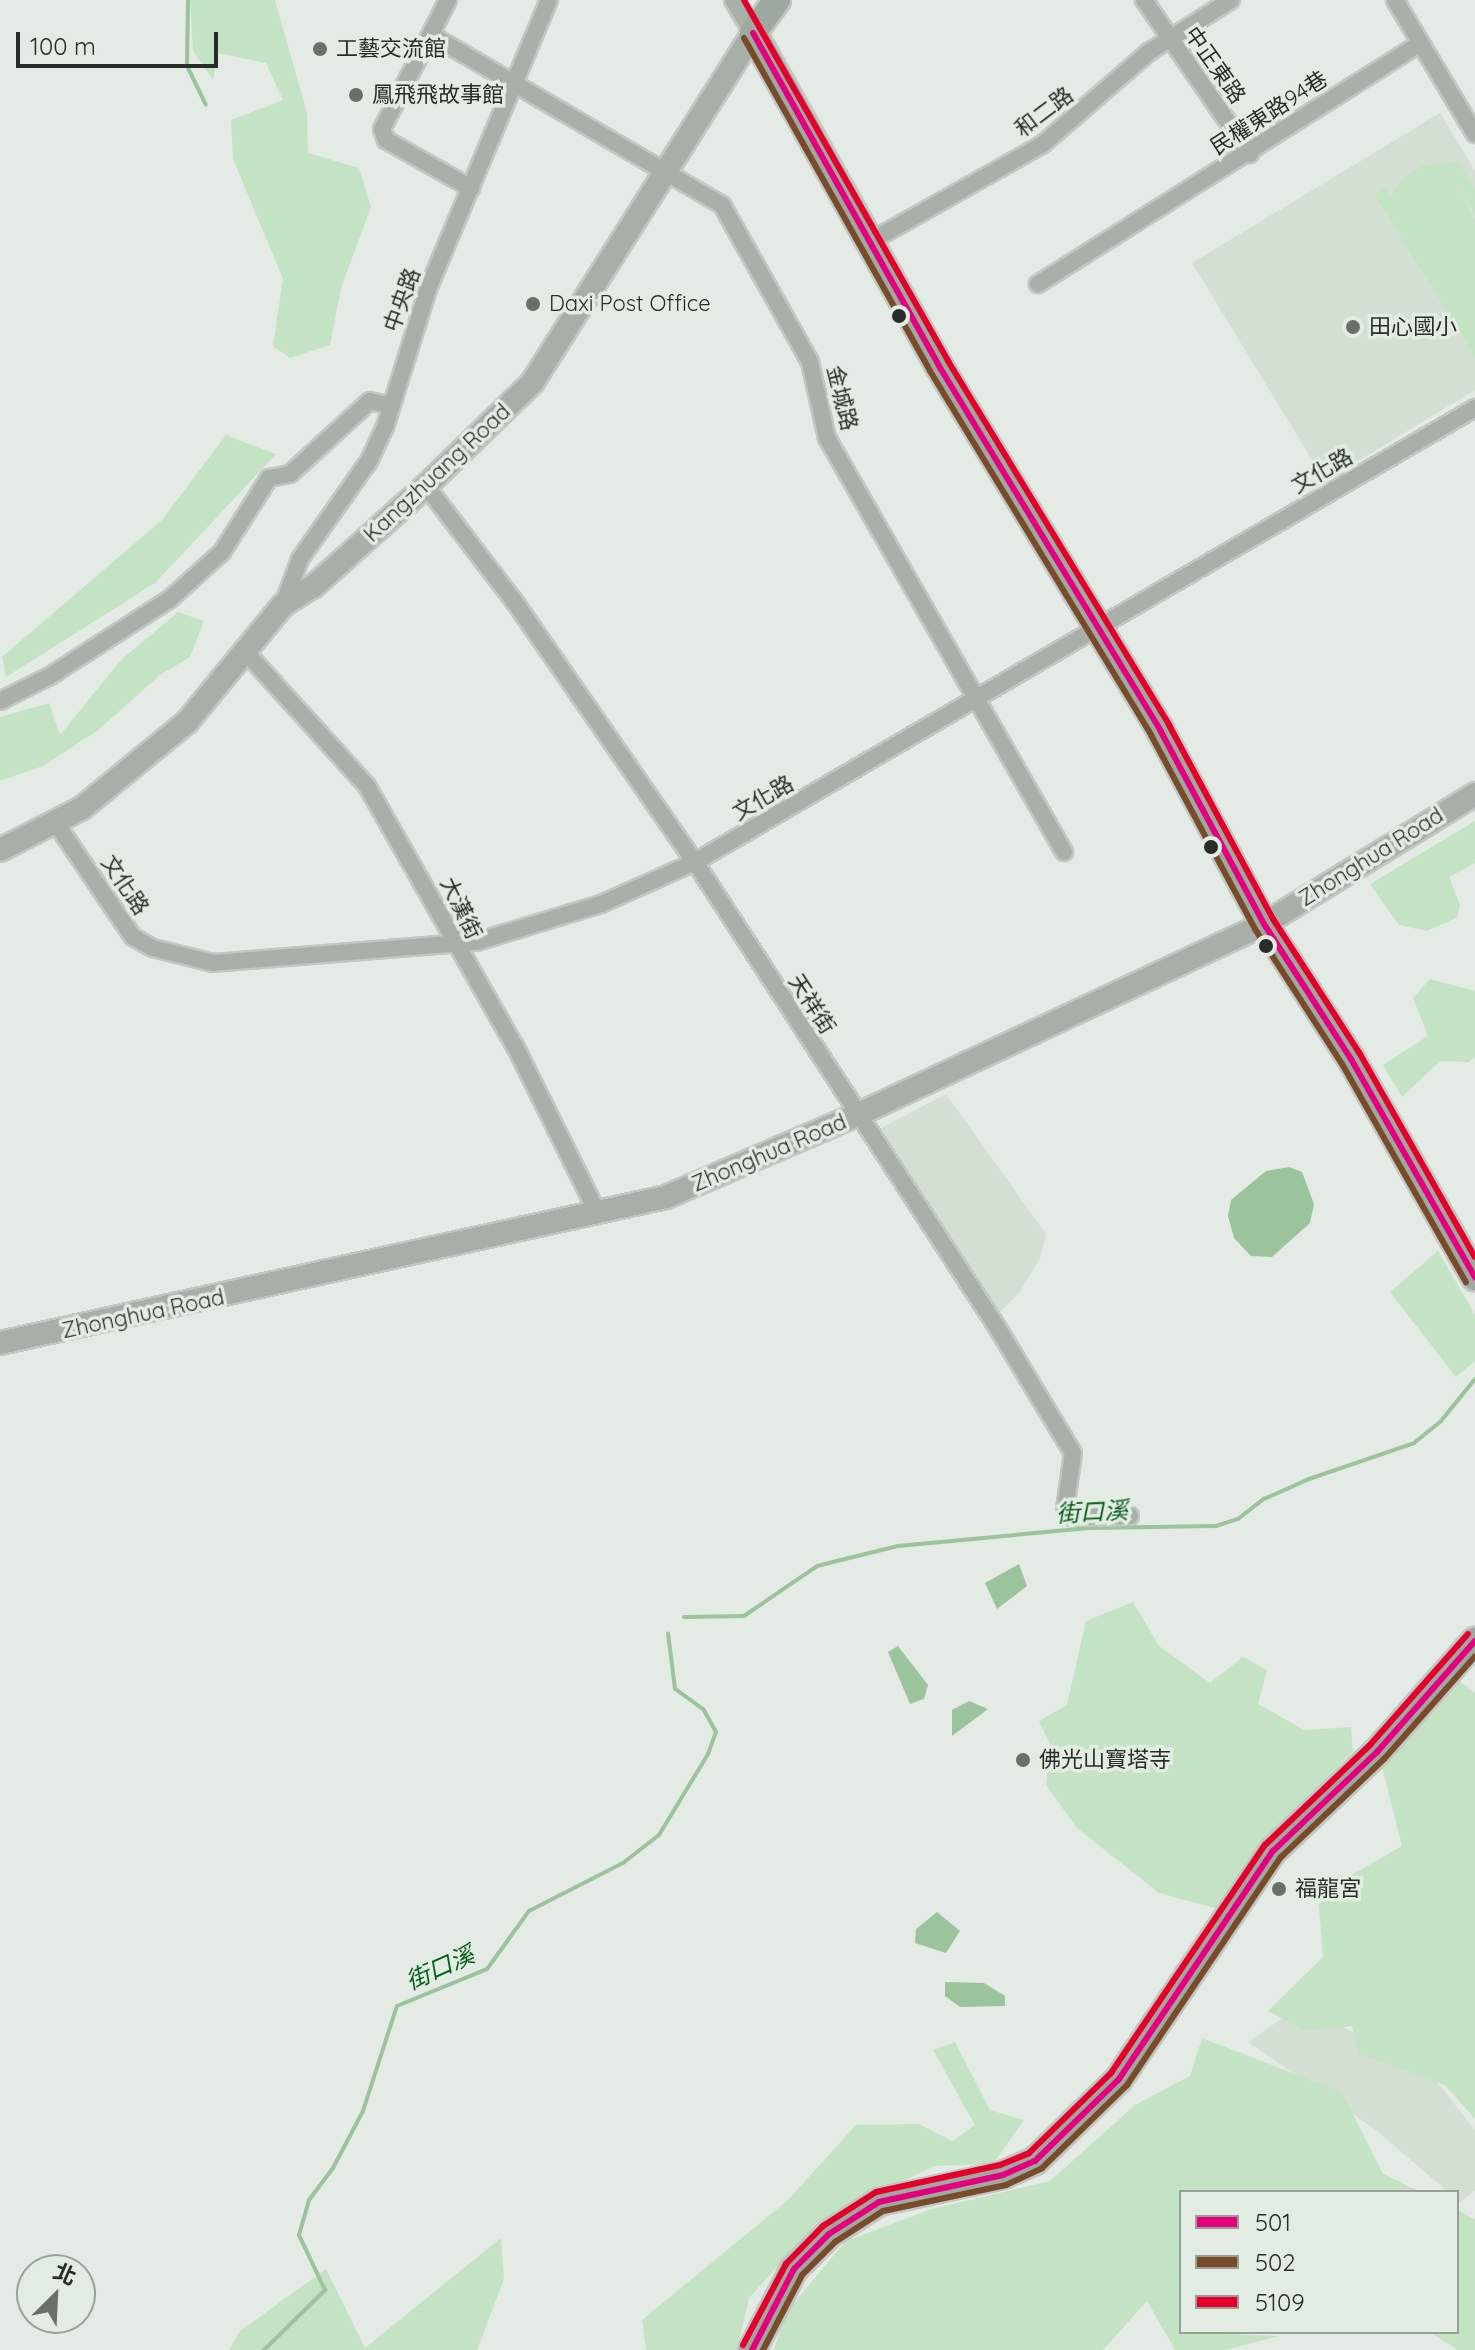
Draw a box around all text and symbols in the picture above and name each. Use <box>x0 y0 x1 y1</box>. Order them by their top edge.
scale bar <box>20 16 222 66</box>
street label: 中正東路 <box>1179 21 1251 109</box>
text: 100 m <box>30 31 96 61</box>
place label: 工藝交流館 <box>336 36 446 62</box>
marker: 工藝交流館 <box>311 40 329 58</box>
street label: 民權東路94巷 <box>1206 65 1332 161</box>
place label: 鳳飛飛故事館 <box>372 82 504 108</box>
street label: 和二路 <box>1010 82 1078 142</box>
marker: 鳳飛飛故事館 <box>347 86 365 104</box>
street label: 中央路 <box>378 264 426 336</box>
place label: Daxi Post Office <box>549 291 711 317</box>
marker: Daxi Post Office <box>524 295 542 313</box>
unlabelled marker <box>891 308 907 324</box>
place label: 田心國小 <box>1369 314 1457 340</box>
marker: 田心國小 <box>1344 318 1362 336</box>
street label: 金城路 <box>821 363 863 433</box>
street label: Kangzhuang Road <box>358 398 516 548</box>
street label: 文化路 <box>1287 443 1357 499</box>
street label: 文化路 <box>728 770 798 826</box>
street label: Zhonghua Road <box>1294 802 1448 912</box>
unlabelled marker <box>1203 839 1219 855</box>
street label: 文化路 <box>96 850 154 920</box>
street label: 大漢街 <box>435 873 487 943</box>
unlabelled marker <box>1258 938 1274 954</box>
street label: 天祥街 <box>783 969 841 1039</box>
street label: Zhonghua Road <box>688 1109 850 1197</box>
street label: Zhonghua Road <box>59 1284 227 1344</box>
water label: 街口溪 <box>1055 1496 1129 1528</box>
place label: 佛光山寶塔寺 <box>1039 1747 1171 1773</box>
marker: 佛光山寶塔寺 <box>1014 1751 1032 1769</box>
place label: 福龍宮 <box>1295 1876 1361 1902</box>
marker: 福龍宮 <box>1270 1880 1288 1898</box>
water label: 街口溪 <box>401 1940 479 1996</box>
legend <box>1179 2190 1459 2334</box>
text: 501 <box>1255 2207 1291 2237</box>
text: 502 <box>1255 2247 1296 2277</box>
north arrow <box>16 2254 96 2334</box>
text: 北 <box>49 2257 81 2291</box>
text: 5109 <box>1255 2287 1305 2317</box>

